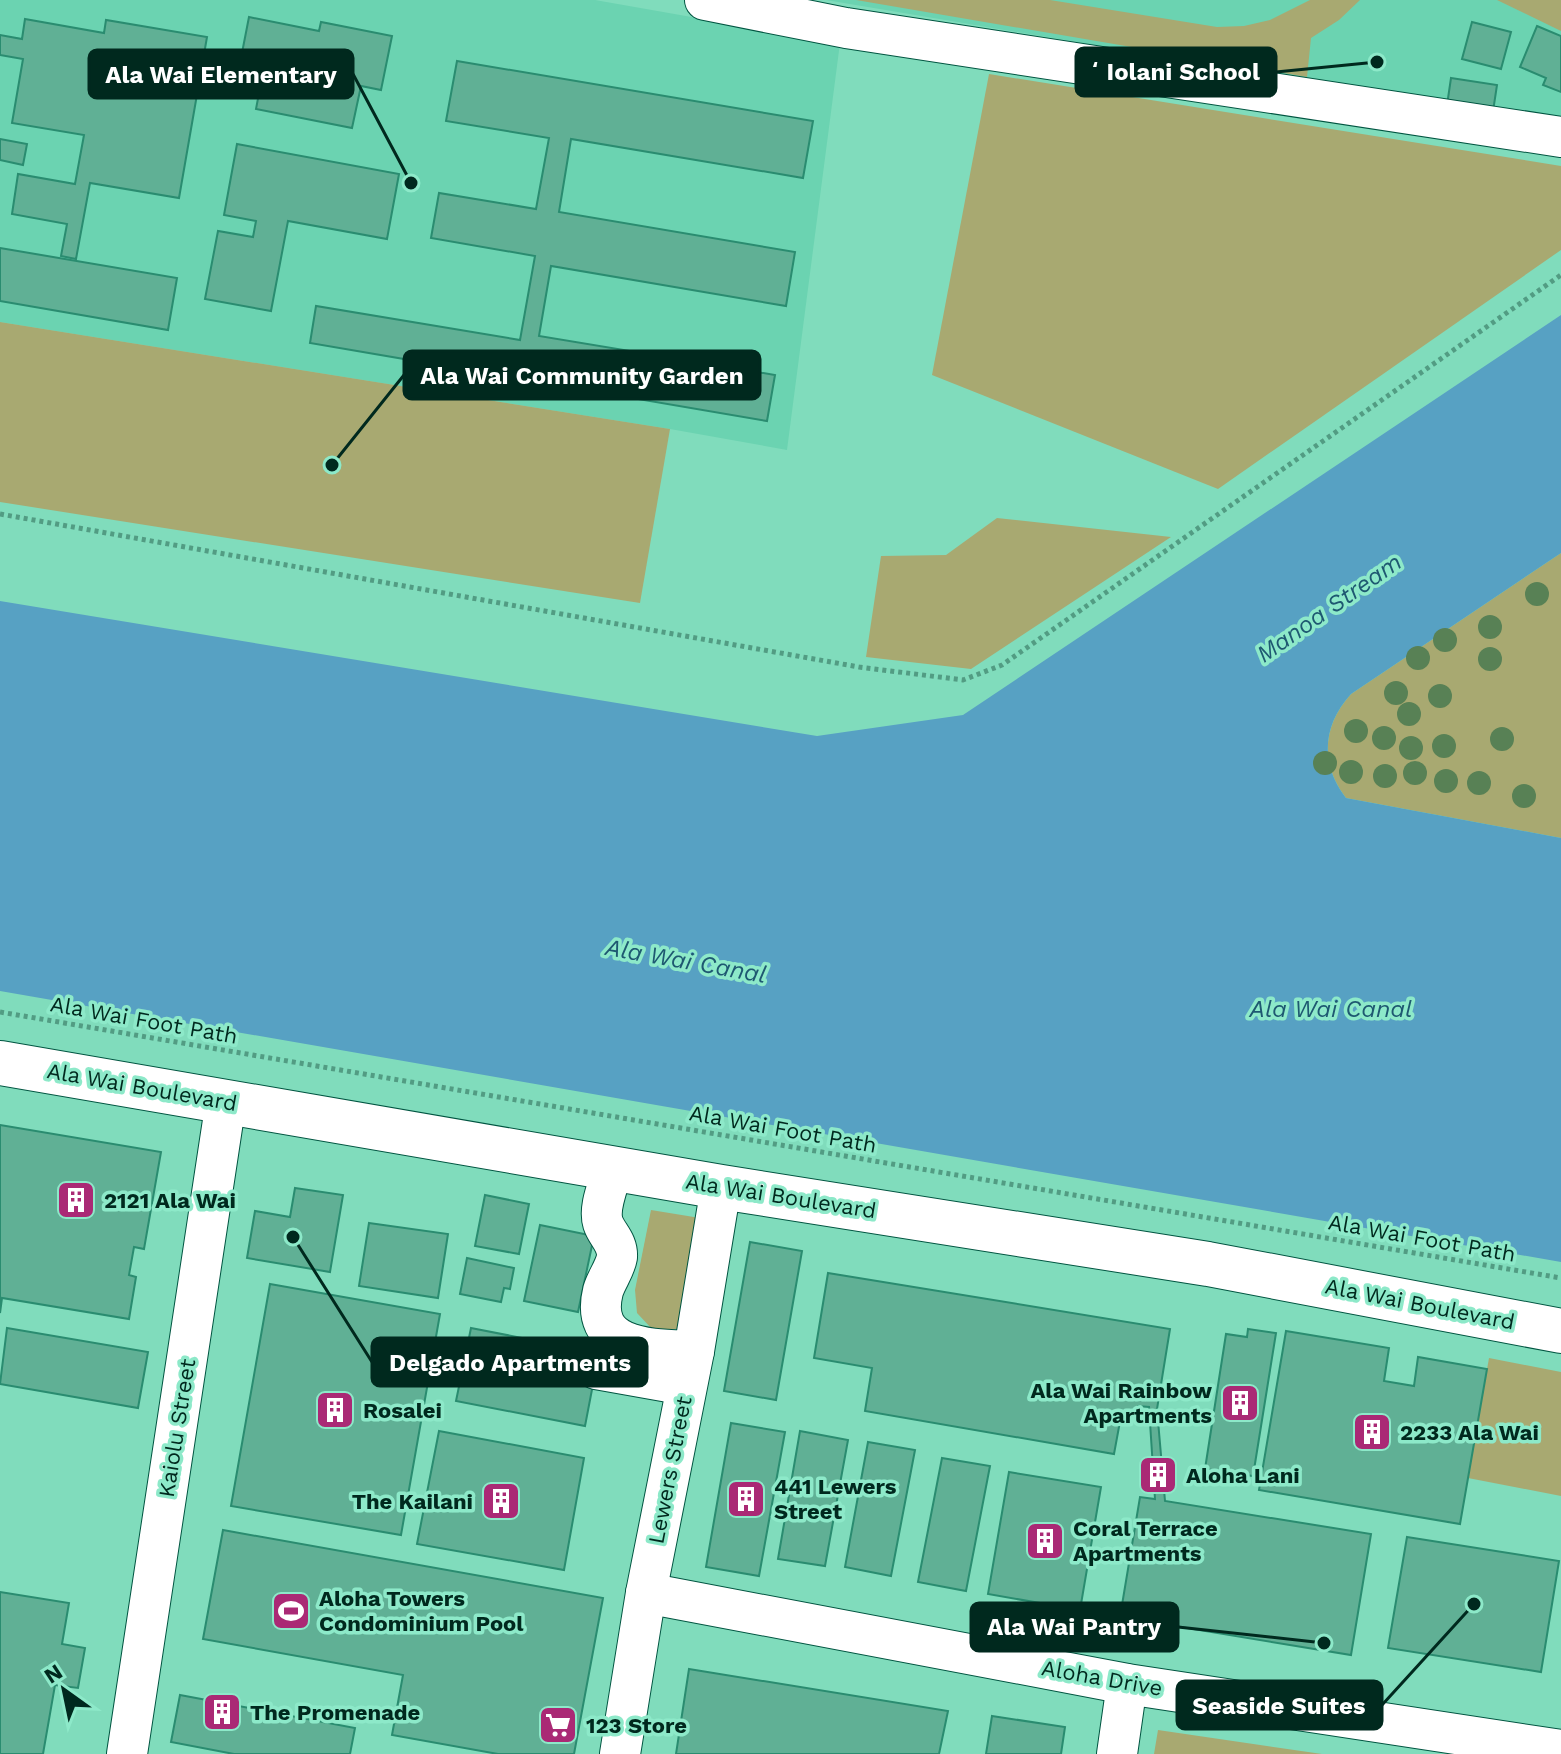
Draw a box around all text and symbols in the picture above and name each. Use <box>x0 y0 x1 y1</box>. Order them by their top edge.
callout: ʻIolani School <box>1076 48 1276 96</box>
callout: Ala Wai Elementary <box>89 50 353 98</box>
text: ʻIolani School <box>1092 58 1260 86</box>
text: Ala Wai Elementary <box>105 61 337 89</box>
callout: Ala Wai Community Garden <box>404 351 760 399</box>
text: Ala Wai Community Garden <box>420 362 744 390</box>
water label: Manoa Stream <box>1251 548 1407 668</box>
water label: Ala Wai Canal <box>602 933 769 989</box>
street label: Ala Wai Foot Path <box>48 991 240 1049</box>
water label: Ala Wai Canal <box>1249 995 1412 1023</box>
street label: Ala Wai Boulevard <box>45 1058 239 1116</box>
street label: Ala Wai Foot Path <box>687 1100 879 1158</box>
street label: Ala Wai Boulevard <box>684 1169 878 1223</box>
building icon: 2121 Ala Wai <box>55 1179 97 1221</box>
place label: 2121 Ala Wai <box>104 1188 236 1213</box>
street label: Ala Wai Foot Path <box>1326 1209 1518 1267</box>
street label: Ala Wai Boulevard <box>1323 1273 1517 1335</box>
callout: Delgado Apartments <box>372 1338 647 1386</box>
text: Delgado Apartments <box>389 1349 631 1377</box>
street label: Kaiolu Street <box>154 1357 200 1499</box>
place label: Ala Wai Rainbow Apartments <box>1030 1378 1212 1428</box>
building icon: Ala Wai Rainbow Apartments <box>1219 1382 1261 1424</box>
building icon: Rosalei <box>314 1389 356 1431</box>
street label: Lewers Street <box>643 1394 697 1546</box>
place label: Rosalei <box>363 1398 442 1423</box>
building icon: 2233 Ala Wai <box>1351 1411 1393 1453</box>
place label: 2233 Ala Wai <box>1400 1420 1539 1445</box>
building icon: Aloha Lani <box>1137 1454 1179 1496</box>
place label: Aloha Lani <box>1186 1463 1300 1488</box>
place label: 441 Lewers Street <box>774 1474 897 1524</box>
building icon: 441 Lewers Street <box>725 1478 767 1520</box>
building icon: The Kailani <box>480 1480 522 1522</box>
place label: The Kailani <box>352 1489 473 1514</box>
place label: Coral Terrace Apartments <box>1073 1516 1218 1566</box>
building icon: Coral Terrace Apartments <box>1024 1520 1066 1562</box>
place label: Aloha Towers Condominium Pool <box>319 1586 524 1636</box>
sports icon: Aloha Towers Condominium Pool <box>270 1590 312 1632</box>
callout: Ala Wai Pantry <box>971 1603 1178 1651</box>
text: Ala Wai Pantry <box>987 1613 1162 1641</box>
north arrow <box>24 1650 104 1730</box>
street label: Aloha Drive <box>1040 1655 1164 1701</box>
text: N <box>40 1659 67 1689</box>
callout: Seaside Suites <box>1177 1681 1382 1729</box>
building icon: The Promenade <box>201 1691 243 1733</box>
text: Seaside Suites <box>1192 1692 1366 1720</box>
place label: The Promenade <box>250 1700 420 1725</box>
supermarket icon: 123 Store <box>537 1704 579 1746</box>
place label: 123 Store <box>586 1713 687 1738</box>

